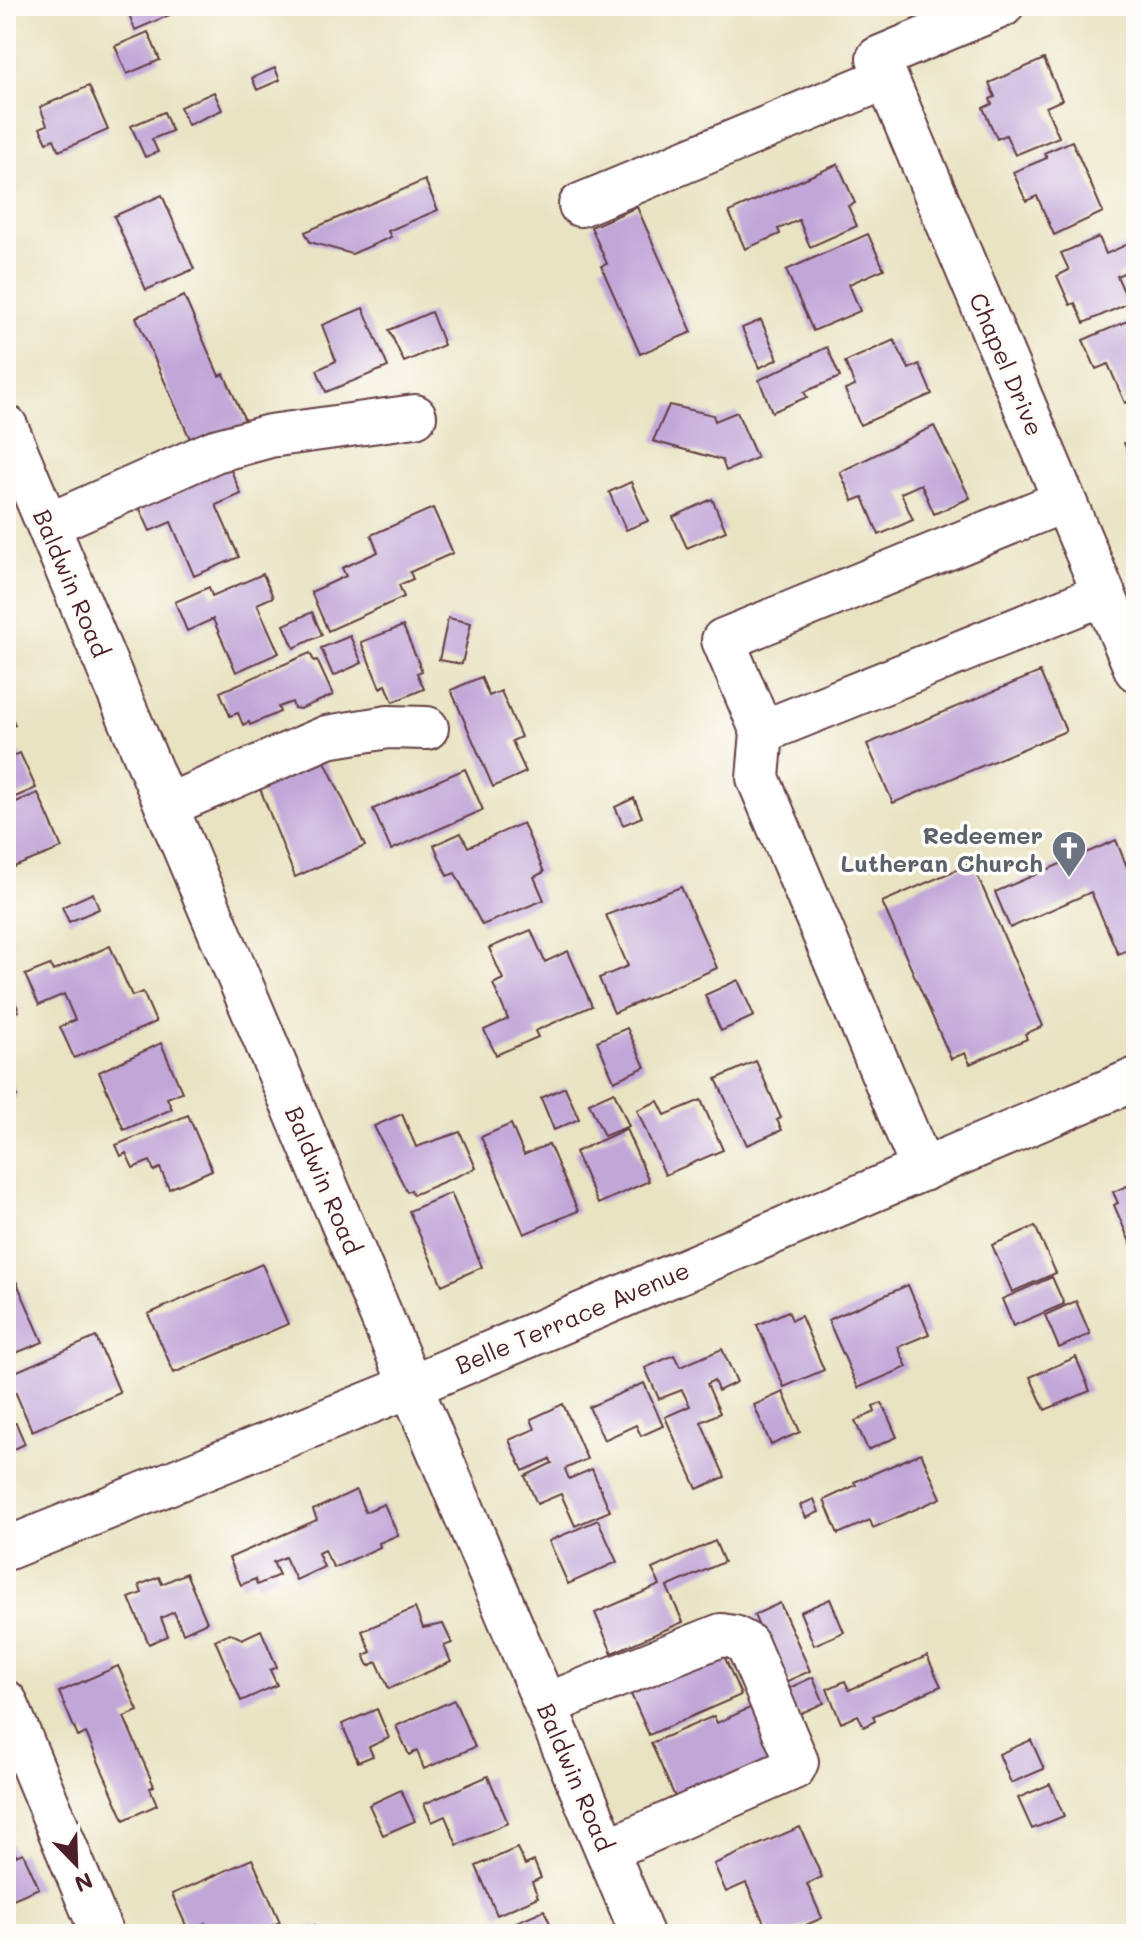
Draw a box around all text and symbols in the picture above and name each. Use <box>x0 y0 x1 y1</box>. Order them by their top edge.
street label: Chapel Drive <box>963 288 1051 440</box>
street label: Baldwin Road <box>27 504 117 662</box>
place label: Redeemer Lutheran Church <box>840 819 1043 878</box>
church icon: Redeemer Lutheran Church <box>1050 829 1088 879</box>
street label: Baldwin Road <box>279 1101 369 1259</box>
street label: Belle Terrace Avenue <box>450 1254 694 1380</box>
street label: Baldwin Road <box>531 1698 621 1856</box>
north arrow <box>36 1824 116 1904</box>
text: N <box>71 1866 97 1899</box>

